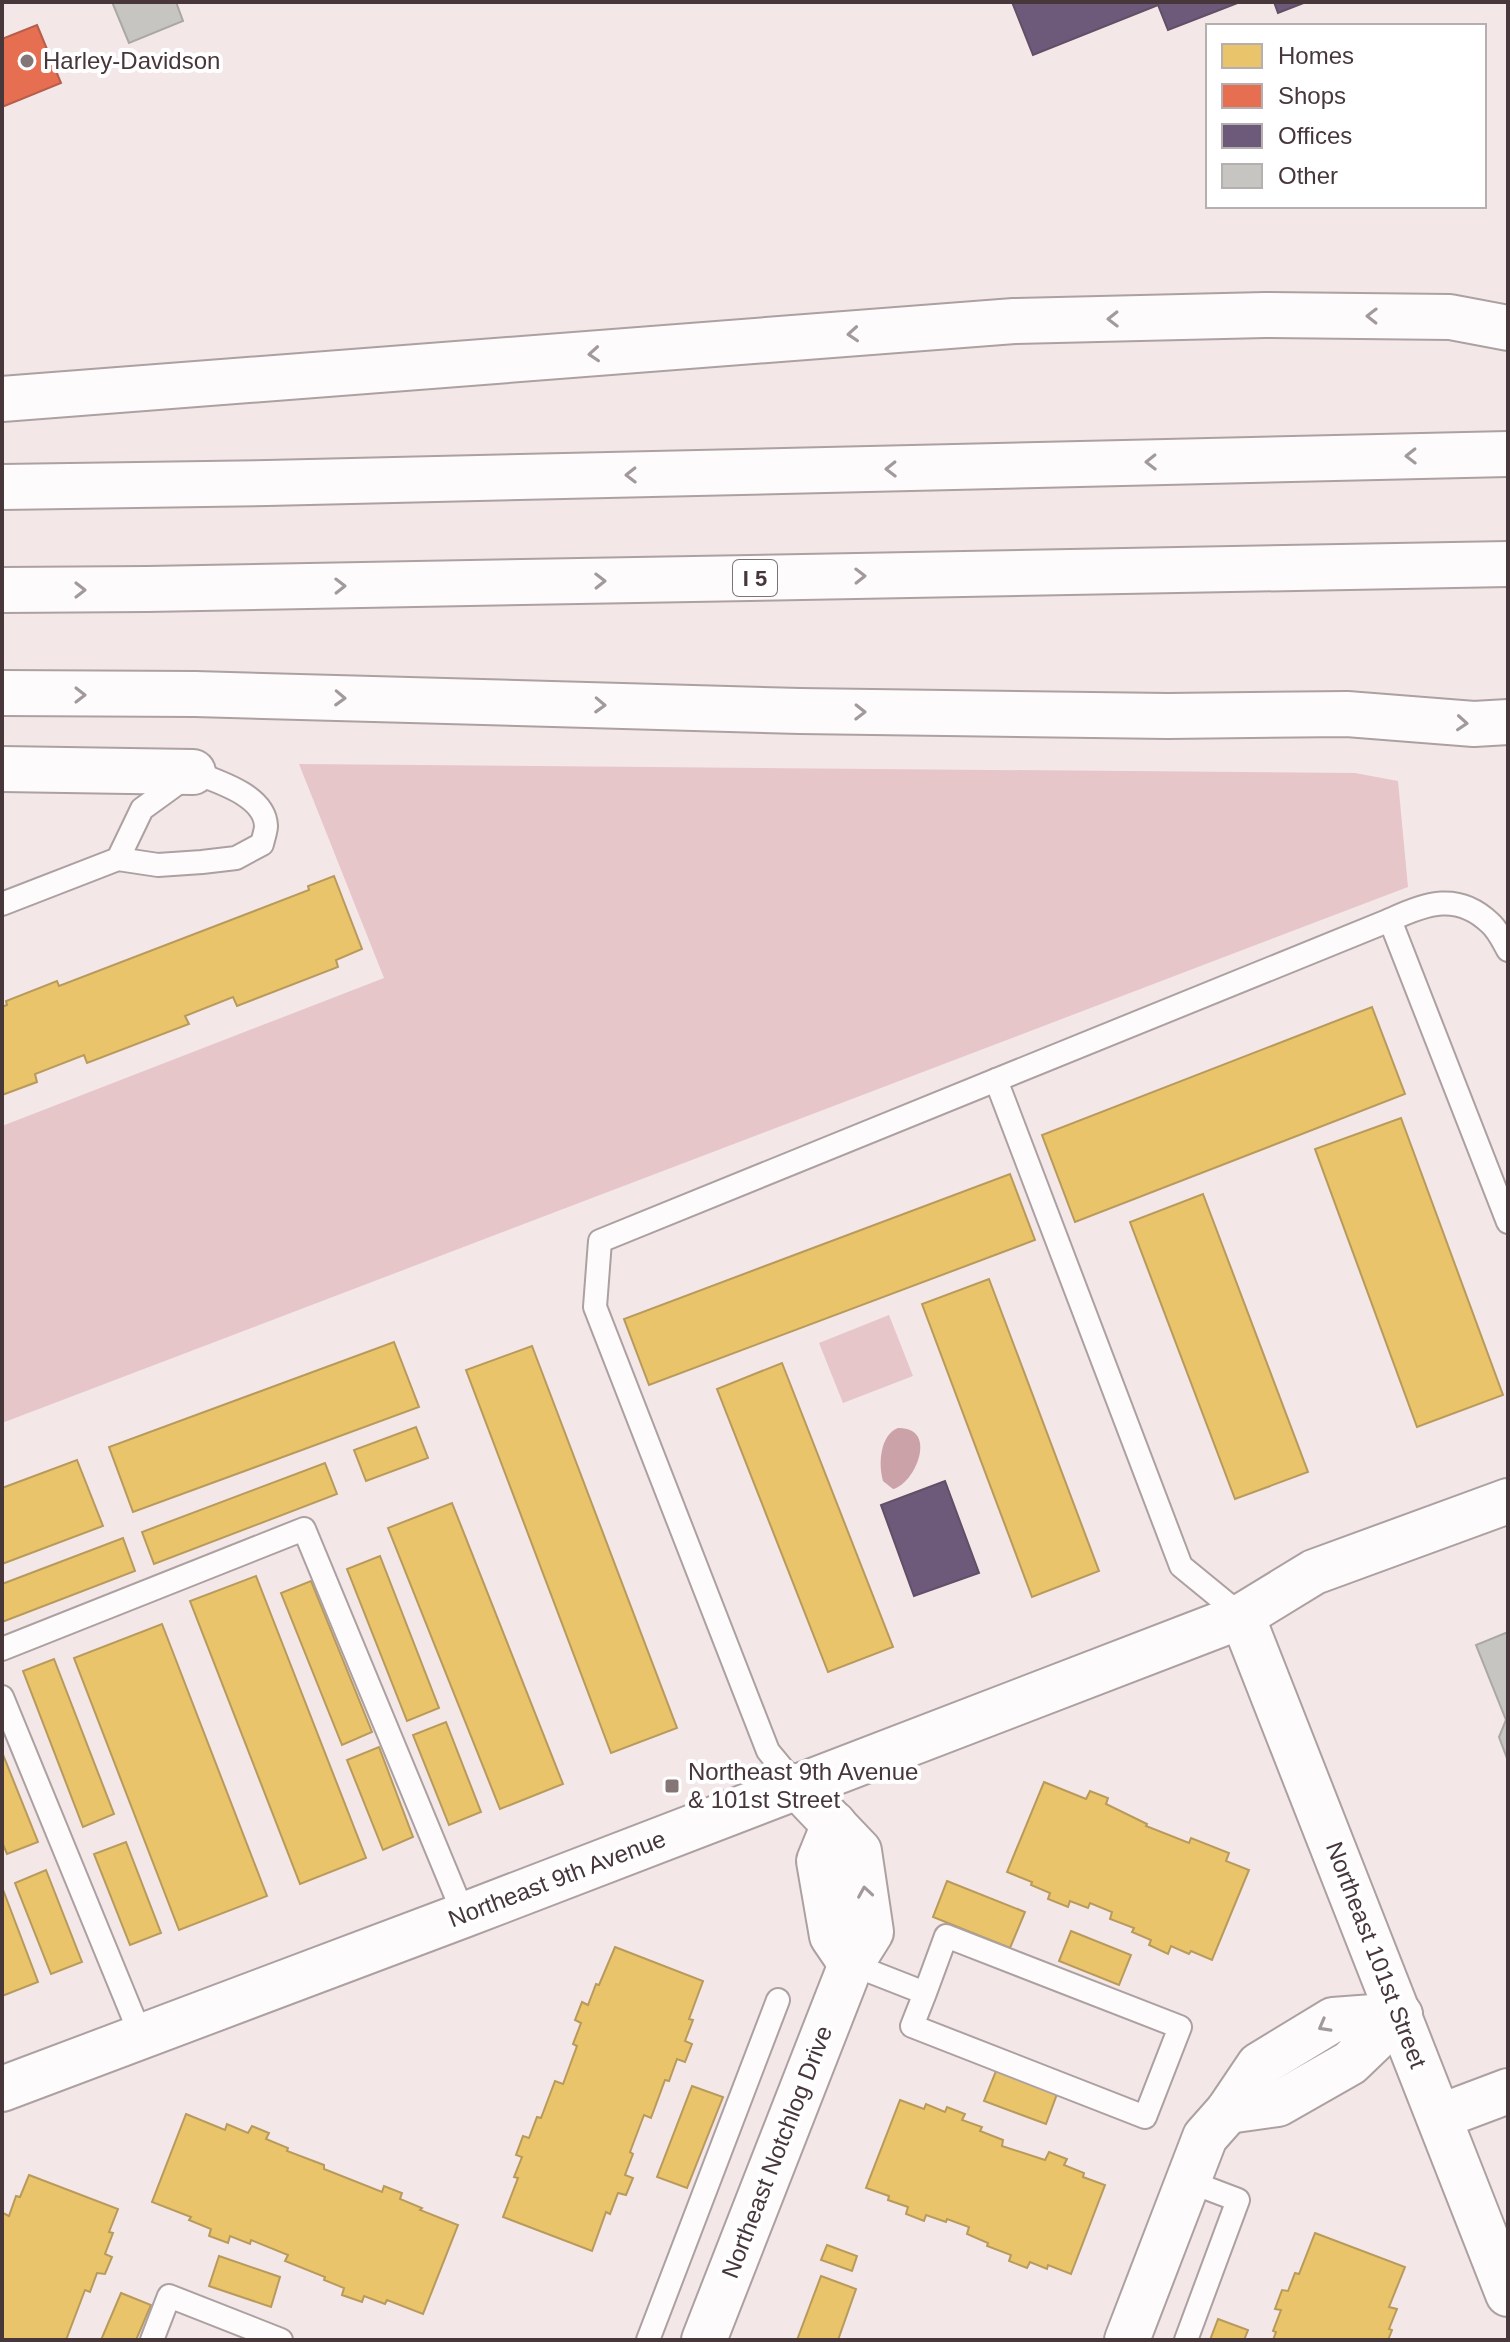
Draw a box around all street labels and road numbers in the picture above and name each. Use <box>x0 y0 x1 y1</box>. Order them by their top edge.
road number: I 5 <box>733 560 777 596</box>
street label: Northeast 9th Avenue <box>444 1825 669 1932</box>
street label: Northeast 101st Street <box>1321 1838 1432 2072</box>
street label: Northeast Notchlog Drive <box>716 2022 837 2282</box>

